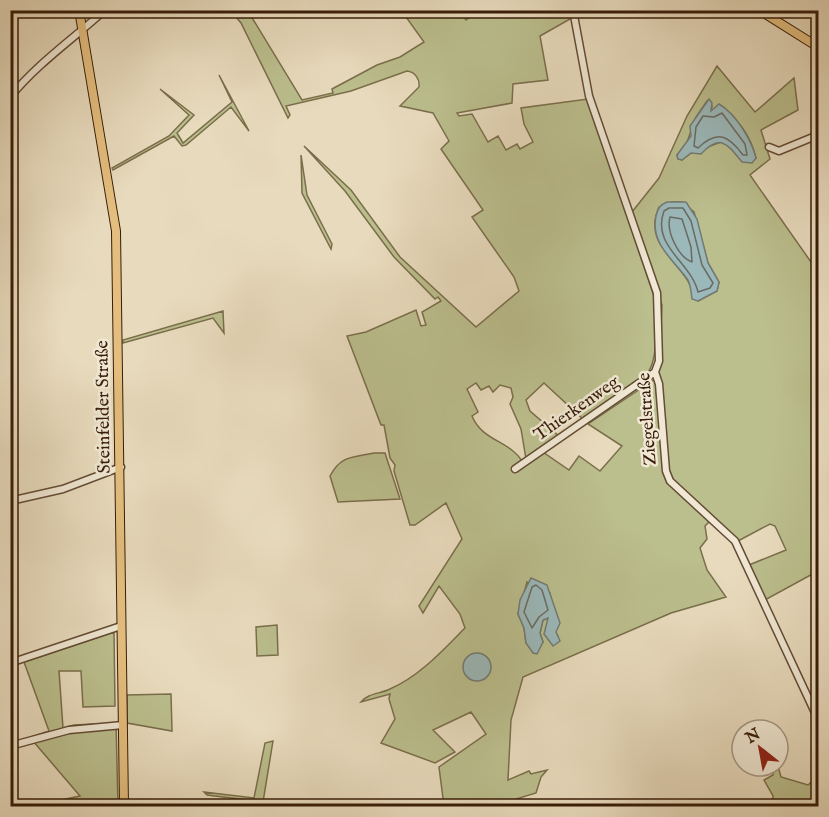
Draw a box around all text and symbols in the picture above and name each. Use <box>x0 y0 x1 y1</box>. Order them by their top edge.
street label: Steinfelder Straße <box>91 340 117 474</box>
street label: Thierkenweg <box>530 371 624 447</box>
street label: Ziegelstraße <box>633 372 663 466</box>
north arrow <box>730 718 790 778</box>
text: N <box>741 725 765 750</box>

